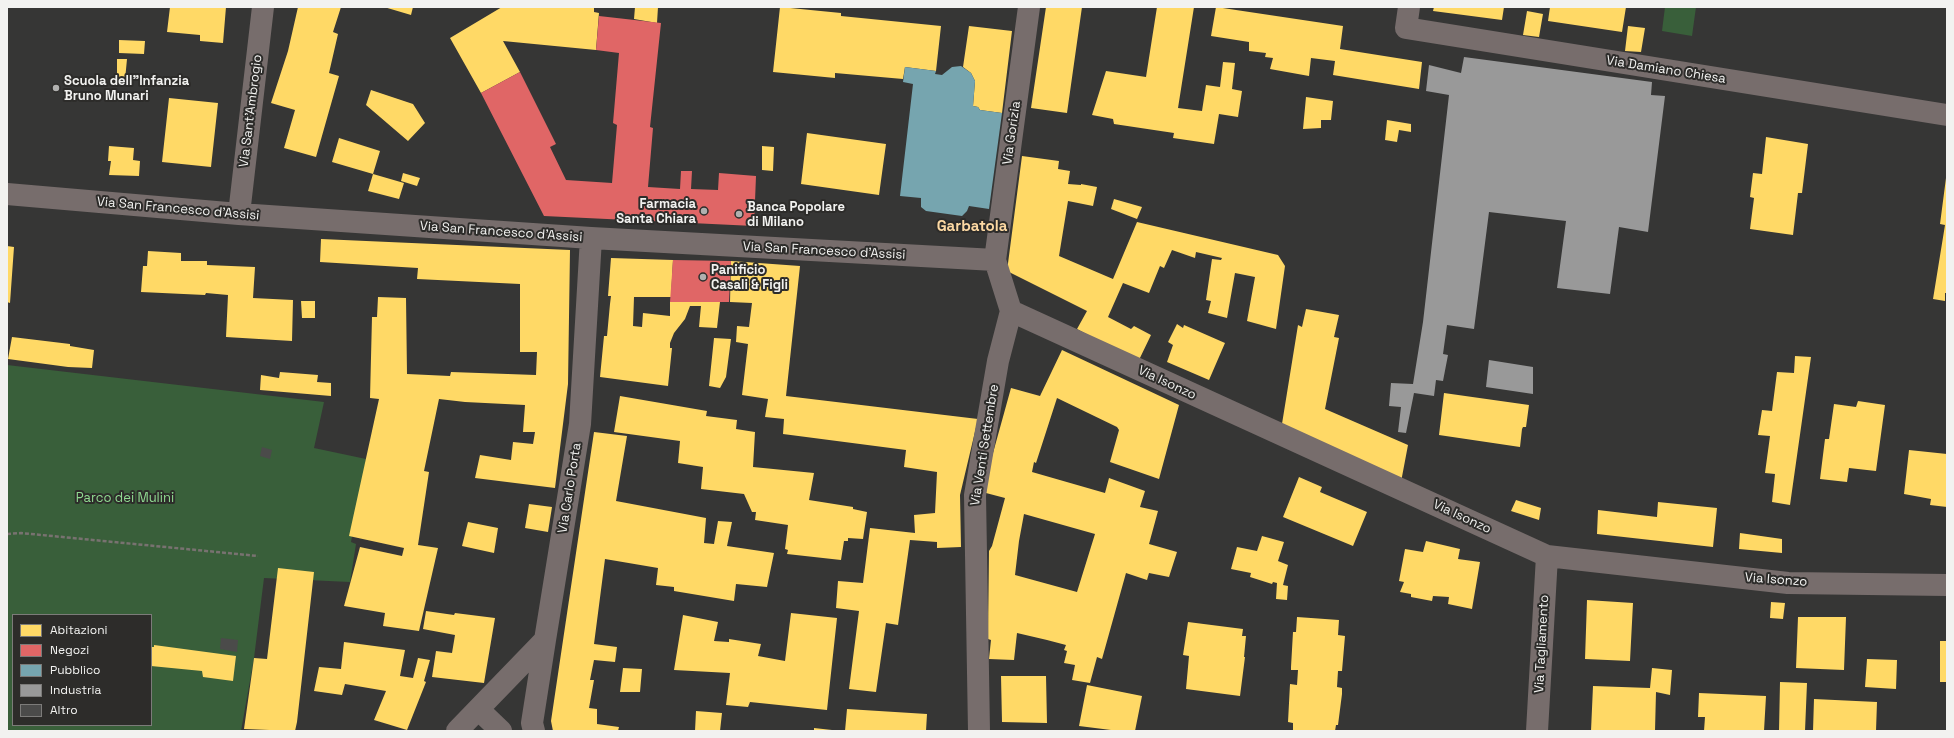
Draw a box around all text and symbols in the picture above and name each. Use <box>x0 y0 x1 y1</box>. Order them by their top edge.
street label: Via Damiano Chiesa <box>1605 53 1727 87</box>
street label: Via Sant'Ambrogio <box>236 54 266 168</box>
place label: Scuola dell"Infanzia Bruno Munari <box>64 73 189 104</box>
marker: Scuola dell"Infanzia Bruno Munari <box>51 83 61 93</box>
street label: Via Gorizia <box>1000 100 1024 166</box>
street label: Via San Francesco d'Assisi <box>96 194 260 224</box>
place label: Farmacia Santa Chiara <box>616 196 696 227</box>
place label: Banca Popolare di Milano <box>747 199 845 230</box>
marker: Farmacia Santa Chiara <box>699 206 709 216</box>
marker: Banca Popolare di Milano <box>734 209 744 219</box>
district label: Garbatola <box>937 218 1007 236</box>
street label: Via San Francesco d'Assisi <box>419 219 583 245</box>
street label: Via San Francesco d'Assisi <box>742 239 906 263</box>
place label: Panificio Casali & Figli <box>711 262 788 293</box>
marker: Panificio Casali & Figli <box>698 272 708 282</box>
street label: Via Isonzo <box>1135 363 1199 403</box>
street label: Via Venti Settembre <box>968 383 1002 507</box>
street label: Via Carlo Porta <box>555 442 585 534</box>
park label: Parco dei Mulini <box>76 490 174 506</box>
street label: Via Isonzo <box>1430 497 1494 537</box>
street label: Via Isonzo <box>1744 570 1808 590</box>
street label: Via Tagliamento <box>1532 594 1552 694</box>
legend <box>12 614 152 726</box>
text: Abitazioni <box>50 622 108 638</box>
text: Negozi <box>50 642 89 658</box>
text: Pubblico <box>50 662 100 678</box>
text: Industria <box>50 682 101 698</box>
text: Altro <box>50 702 78 718</box>

